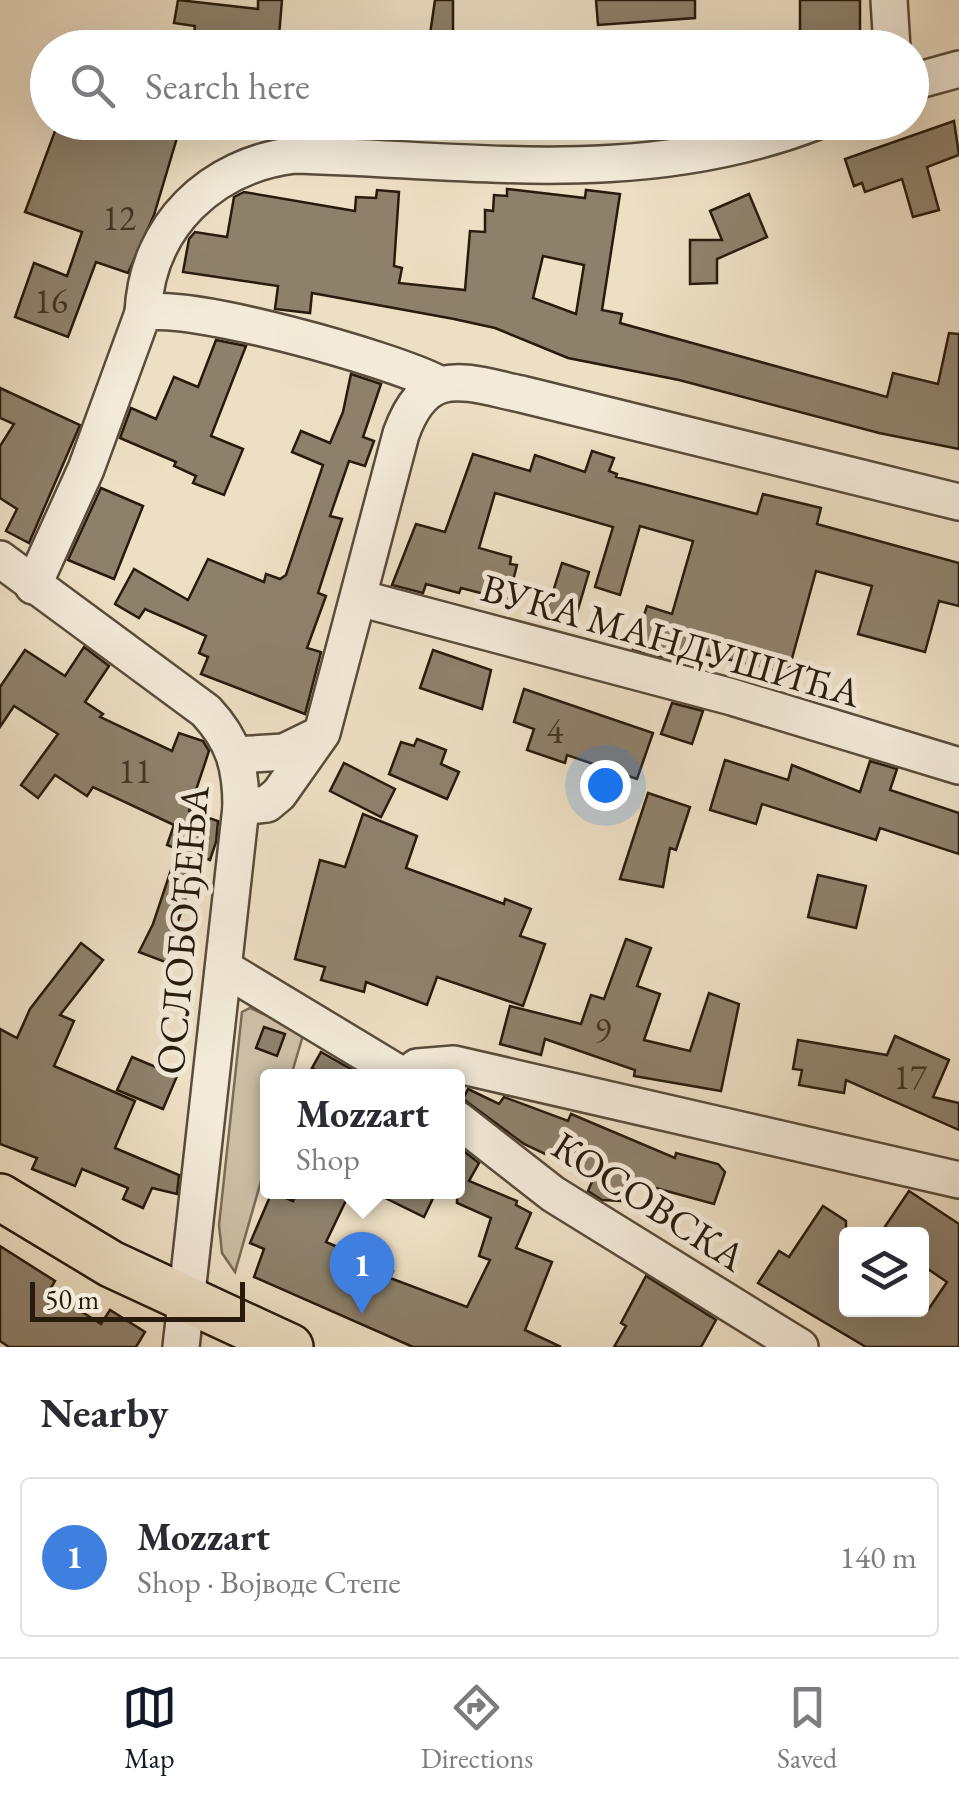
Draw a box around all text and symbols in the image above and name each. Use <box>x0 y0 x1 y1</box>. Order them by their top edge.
search box <box>30 30 929 140</box>
icon: search <box>65 58 120 113</box>
text: Search here <box>145 61 310 110</box>
house number: 12 <box>102 195 136 240</box>
house number: 16 <box>34 278 68 323</box>
street label: ВУКА МАНДУШИЋА <box>475 561 867 719</box>
house number: 4 <box>547 708 564 753</box>
house number: 11 <box>118 748 152 793</box>
your location <box>580 760 631 811</box>
street label: ОСЛОБОЂЕЊА <box>143 783 221 1077</box>
house number: 9 <box>595 1007 612 1052</box>
house number: 17 <box>893 1054 927 1099</box>
popup <box>260 1069 465 1199</box>
text: Mozzart <box>296 1089 429 1138</box>
street label: КОСОВСКА <box>543 1119 756 1283</box>
text: Shop <box>296 1138 360 1180</box>
map controls <box>839 1227 929 1317</box>
button: layers <box>839 1227 929 1317</box>
pin: 1 <box>330 1232 394 1314</box>
scale bar <box>30 1277 245 1322</box>
text: 50 m <box>45 1281 99 1317</box>
text: Nearby <box>40 1385 169 1440</box>
text: Mozzart <box>137 1512 270 1561</box>
text: 1 <box>66 1536 83 1578</box>
text: 140 m <box>840 1536 917 1578</box>
text: Shop · Војводе Степе <box>137 1561 401 1603</box>
tab: Map <box>122 1680 177 1776</box>
tab: Directions <box>421 1680 533 1776</box>
tab: Saved <box>777 1680 837 1776</box>

